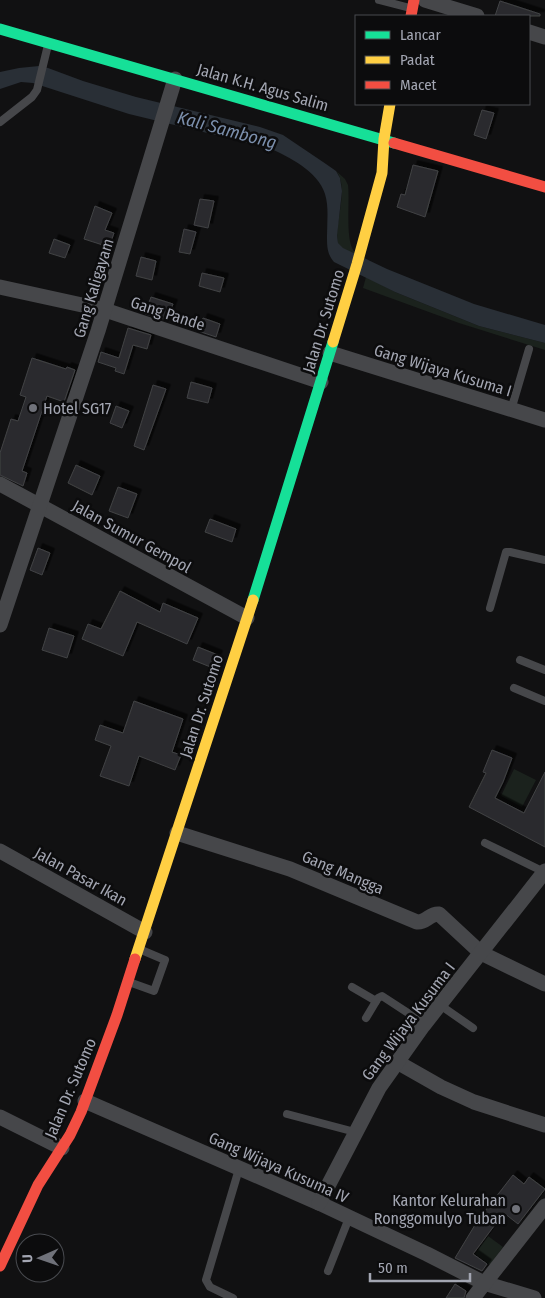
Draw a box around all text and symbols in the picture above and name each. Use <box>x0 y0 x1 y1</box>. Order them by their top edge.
legend <box>355 15 530 105</box>
text: Lancar <box>400 26 441 44</box>
text: Padat <box>400 51 435 69</box>
street label: Jalan K.H. Agus Salim <box>195 60 331 115</box>
text: Macet <box>400 76 437 94</box>
water label: Kali Sambong <box>175 106 279 154</box>
street label: Gang Kaligayam <box>69 236 118 340</box>
street label: Jalan Dr. Sutomo <box>299 267 348 375</box>
street label: Gang Pande <box>128 293 207 334</box>
street label: Gang Wijaya Kusuma I <box>372 341 514 400</box>
place label: Hotel SG17 <box>43 399 112 418</box>
marker: Hotel SG17 <box>27 402 39 414</box>
street label: Jalan Sumur Gempol <box>69 496 195 577</box>
street label: Jalan Dr. Sutomo <box>176 652 227 760</box>
street label: Jalan Pasar Ikan <box>31 843 130 910</box>
street label: Gang Mangga <box>299 847 387 898</box>
street label: Gang Wijaya Kusuma I <box>358 959 459 1084</box>
street label: Jalan Dr. Sutomo <box>41 1035 100 1141</box>
street label: Gang Wijaya Kusuma IV <box>206 1128 352 1207</box>
place label: Kantor Kelurahan Ronggomulyo Tuban <box>374 1191 506 1228</box>
marker: Kantor Kelurahan Ronggomulyo Tuban <box>510 1203 522 1215</box>
north arrow <box>15 1233 65 1283</box>
scale bar <box>370 1250 470 1282</box>
text: U <box>19 1254 36 1263</box>
text: 50 m <box>378 1259 408 1277</box>

